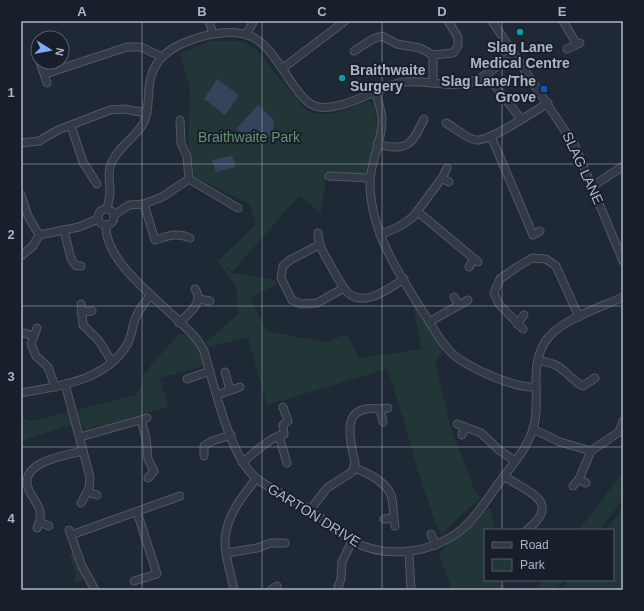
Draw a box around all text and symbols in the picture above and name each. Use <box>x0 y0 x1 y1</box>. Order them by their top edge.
text: A <box>77 4 87 19</box>
text: B <box>197 4 207 19</box>
text: C <box>317 4 327 19</box>
text: D <box>437 4 447 19</box>
text: E <box>558 4 567 19</box>
marker: Slag Lane Medical Centre <box>515 27 525 37</box>
north arrow <box>30 30 70 70</box>
place label: Slag Lane Medical Centre <box>470 39 570 71</box>
text: N <box>53 47 66 57</box>
place label: Braithwaite Surgery <box>350 62 426 94</box>
marker: Braithwaite Surgery <box>337 73 347 83</box>
place label: Slag Lane/The Grove <box>441 73 536 105</box>
marker: Slag Lane/The Grove <box>539 84 549 94</box>
text: 1 <box>7 85 15 100</box>
park label: Braithwaite Park <box>198 129 301 145</box>
street label: SLAG LANE <box>559 129 607 207</box>
text: 2 <box>7 227 15 242</box>
text: 3 <box>7 369 15 384</box>
street label: GARTON DRIVE <box>265 480 363 550</box>
text: 4 <box>7 511 15 526</box>
legend <box>484 529 614 581</box>
text: Road <box>520 538 549 552</box>
text: Park <box>520 558 546 572</box>

